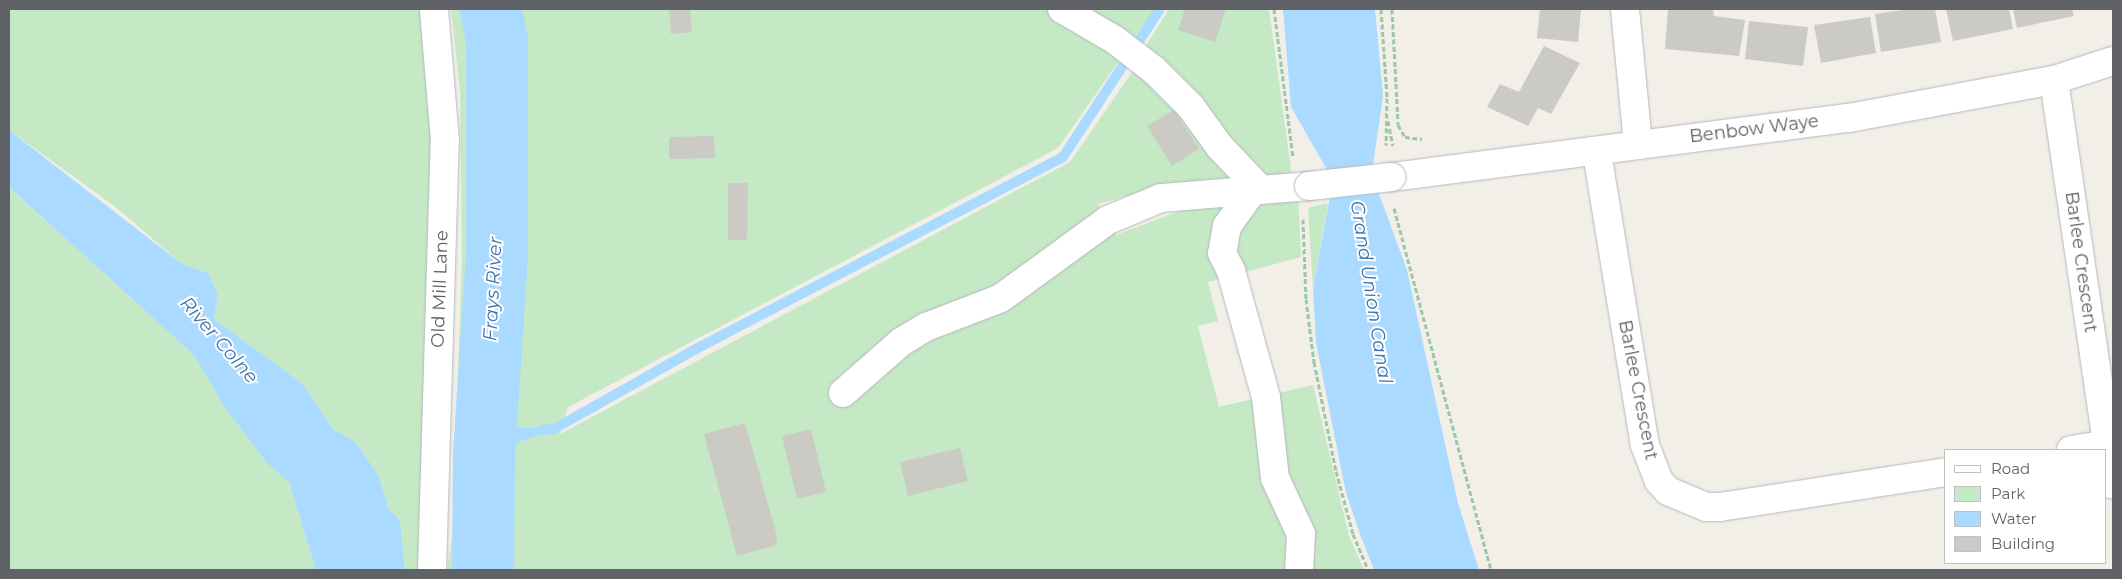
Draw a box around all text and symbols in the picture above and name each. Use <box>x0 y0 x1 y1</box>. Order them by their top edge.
street label: Benbow Waye <box>1688 110 1820 148</box>
street label: Barlee Crescent <box>2060 190 2102 334</box>
water label: Grand Union Canal <box>1345 199 1397 385</box>
street label: Old Mill Lane <box>427 230 453 348</box>
water label: Frays River <box>479 236 507 342</box>
water label: River Colne <box>175 292 263 388</box>
street label: Barlee Crescent <box>1614 318 1662 462</box>
legend <box>1944 449 2107 564</box>
text: Road <box>1991 459 2030 478</box>
text: Park <box>1991 484 2025 503</box>
text: Water <box>1991 509 2037 528</box>
text: Building <box>1991 534 2055 553</box>

